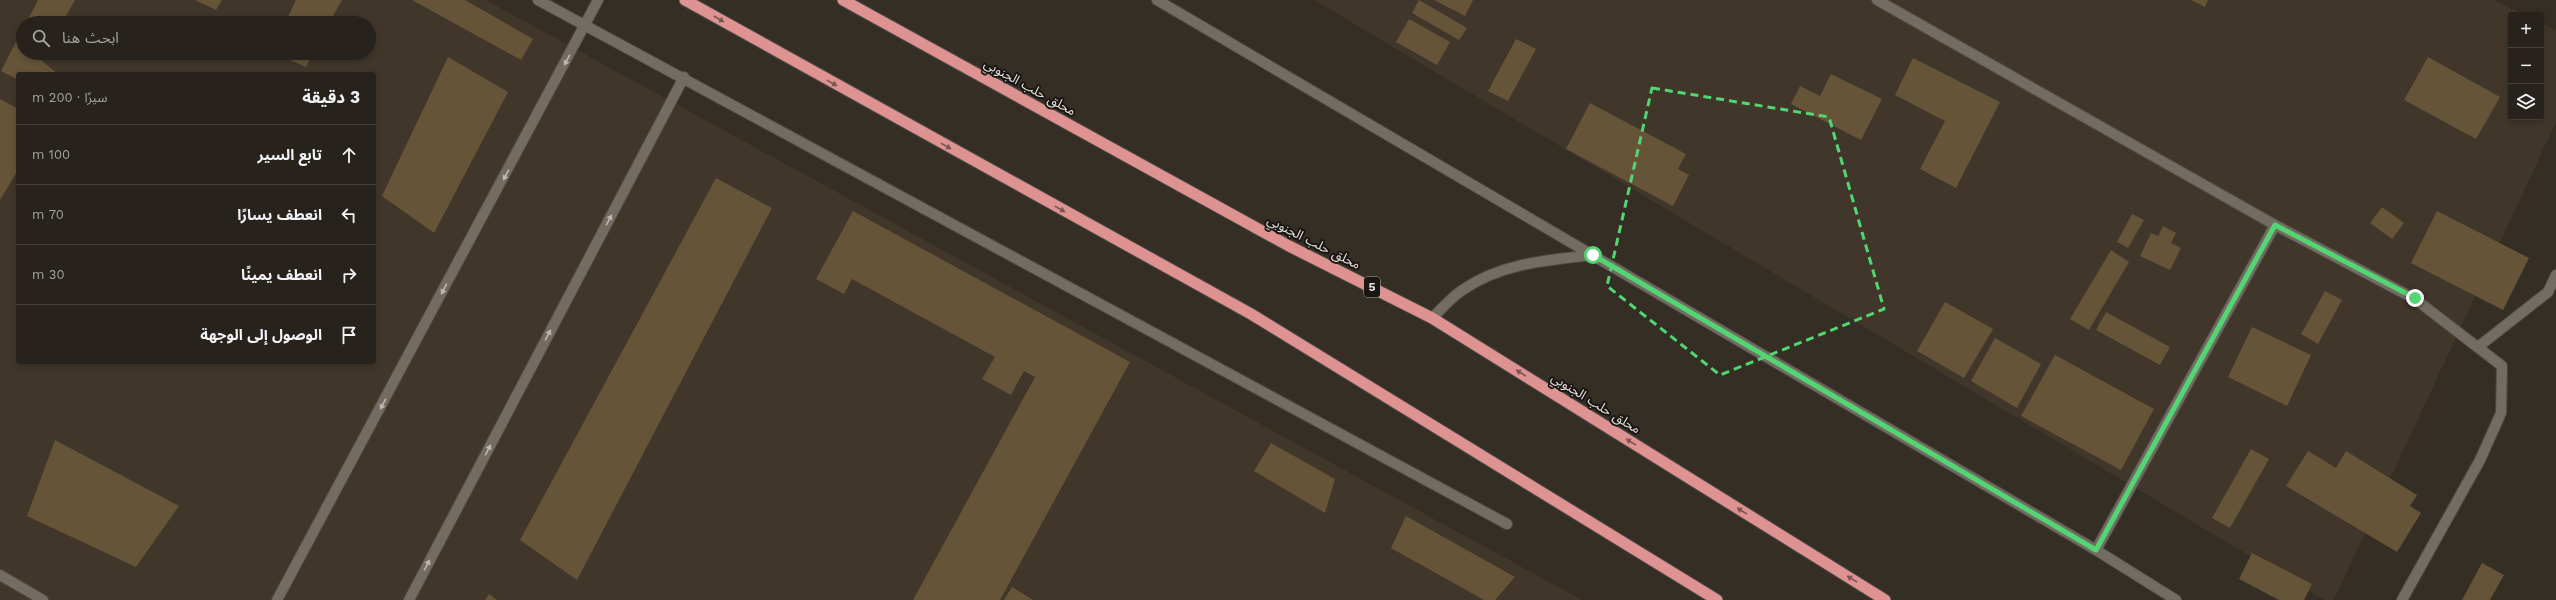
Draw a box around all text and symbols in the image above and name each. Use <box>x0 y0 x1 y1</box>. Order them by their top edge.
map controls <box>2508 12 2544 120</box>
button: + <box>2508 12 2544 48</box>
search box <box>16 16 376 60</box>
one-way arrow <box>713 16 725 23</box>
icon: search <box>30 27 52 49</box>
text: ابحث هنا <box>62 29 119 47</box>
button: − <box>2508 48 2544 84</box>
one-way arrow <box>564 55 571 66</box>
street label: محلق حلب الجنوبي <box>980 56 1079 121</box>
one-way arrow <box>826 80 838 87</box>
button: layers <box>2508 84 2544 120</box>
text: 3 دقيقة <box>302 87 360 107</box>
text: سيرًا · 200 m <box>32 90 107 105</box>
one-way arrow <box>940 143 952 149</box>
icon: ahead <box>338 144 360 166</box>
text: تابع السير <box>258 146 322 164</box>
text: 100 m <box>32 147 70 162</box>
one-way arrow <box>502 169 509 181</box>
icon: left <box>338 204 360 226</box>
one-way arrow <box>1054 205 1065 212</box>
text: انعطف يسارًا <box>237 206 322 224</box>
text: 70 m <box>32 207 64 222</box>
street label: محلق حلب الجنوبي <box>1264 212 1363 275</box>
one-way arrow <box>606 215 612 226</box>
route start <box>1584 246 1602 264</box>
icon: right <box>338 264 360 286</box>
text: انعطف يمينًا <box>241 266 322 284</box>
text: 30 m <box>32 267 65 282</box>
road number: 5 <box>1364 277 1380 297</box>
one-way arrow <box>441 284 447 295</box>
route end <box>2406 289 2424 307</box>
icon: arrive <box>338 324 360 346</box>
text: الوصول إلى الوجهة <box>200 326 322 344</box>
one-way arrow <box>545 330 552 341</box>
street label: محلق حلب الجنوبي <box>1547 369 1644 439</box>
one-way arrow <box>1515 370 1527 377</box>
one-way arrow <box>379 398 386 410</box>
one-way arrow <box>1626 438 1636 446</box>
one-way arrow <box>485 445 491 456</box>
one-way arrow <box>1736 507 1748 514</box>
one-way arrow <box>424 560 430 571</box>
one-way arrow <box>1846 576 1858 583</box>

